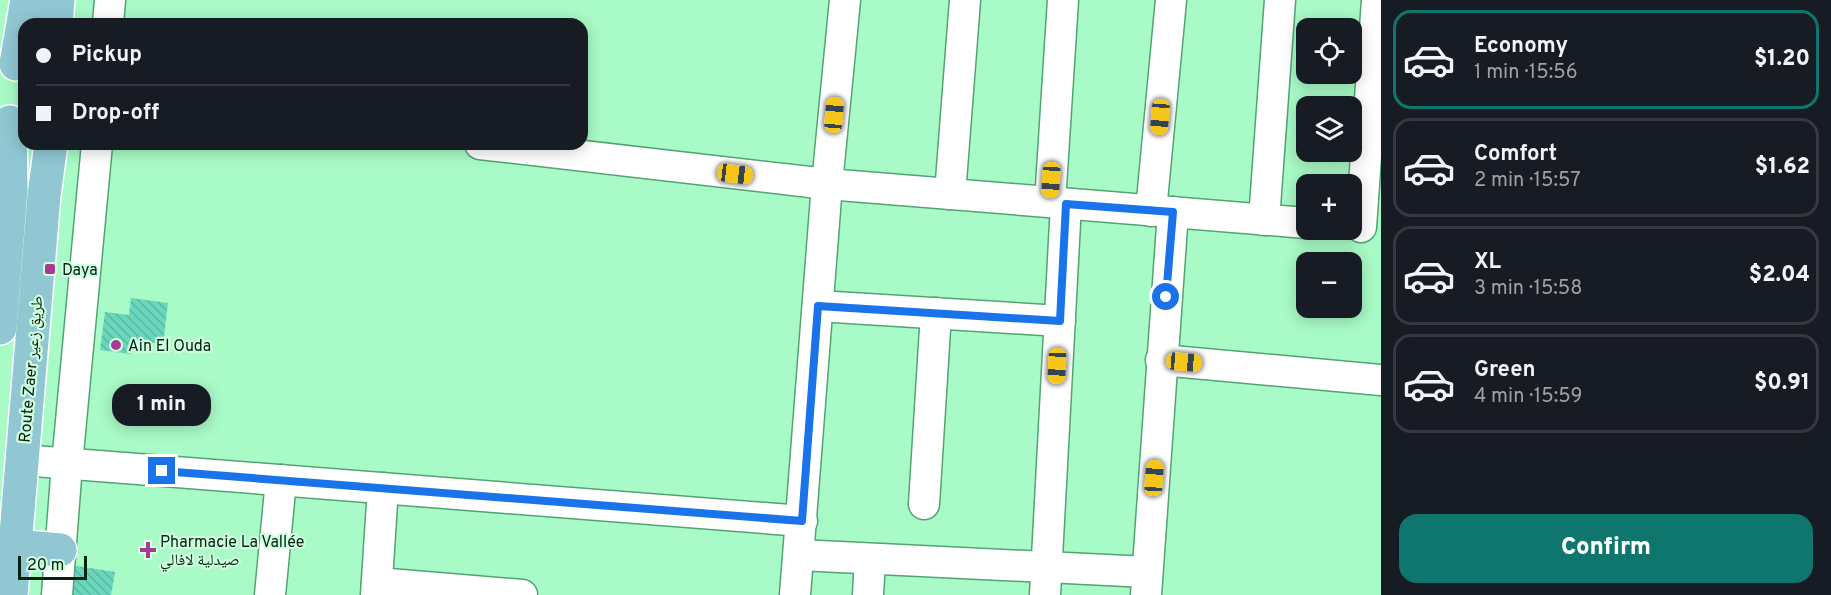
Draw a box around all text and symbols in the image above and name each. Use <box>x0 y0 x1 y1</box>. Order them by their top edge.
map controls <box>1296 18 1362 318</box>
button: locate <box>1296 18 1362 84</box>
icon: car <box>1402 33 1456 87</box>
text: Economy <box>1474 33 1568 60</box>
text: Pickup <box>72 42 142 69</box>
text: $1.20 <box>1754 46 1810 73</box>
text: 1 min · 15:56 <box>1474 60 1578 86</box>
car <box>823 96 845 134</box>
button: layers <box>1296 96 1362 162</box>
car <box>1149 98 1171 136</box>
text: Drop-off <box>72 100 159 127</box>
icon: car <box>1402 141 1456 195</box>
text: Comfort <box>1474 141 1557 168</box>
text: $1.62 <box>1755 154 1810 181</box>
car <box>1041 161 1061 199</box>
car <box>716 163 754 185</box>
text: 2 min · 15:57 <box>1474 168 1581 194</box>
button: + <box>1296 174 1362 240</box>
icon: car <box>1402 249 1456 303</box>
text: XL <box>1474 249 1501 276</box>
button: − <box>1296 252 1362 318</box>
place label: Daya <box>62 261 98 281</box>
marker: Daya <box>43 262 57 276</box>
text: $2.04 <box>1749 262 1810 289</box>
text: 3 min · 15:58 <box>1474 276 1582 302</box>
route start <box>1152 283 1179 310</box>
street label: Route Zaer طريق زعير <box>16 295 48 443</box>
place label: Ain El Ouda <box>128 337 211 357</box>
marker: Ain El Ouda <box>109 338 123 352</box>
car <box>1047 348 1067 384</box>
car <box>1165 351 1203 373</box>
icon: car <box>1402 357 1456 411</box>
text: Green <box>1474 357 1536 384</box>
text: $0.91 <box>1754 370 1810 397</box>
callout: 1 min <box>112 384 212 426</box>
text: 4 min · 15:59 <box>1474 384 1582 410</box>
text: 1 min <box>137 392 186 418</box>
route end <box>148 457 175 484</box>
car <box>1144 459 1164 497</box>
button: Confirm <box>1399 514 1813 583</box>
place label: Pharmacie La Vallée صيدلية لافالي <box>160 533 304 572</box>
marker: Pharmacie La Vallée صيدلية لافالي <box>141 543 155 557</box>
scale bar <box>18 553 87 580</box>
text: 20 m <box>27 556 64 576</box>

